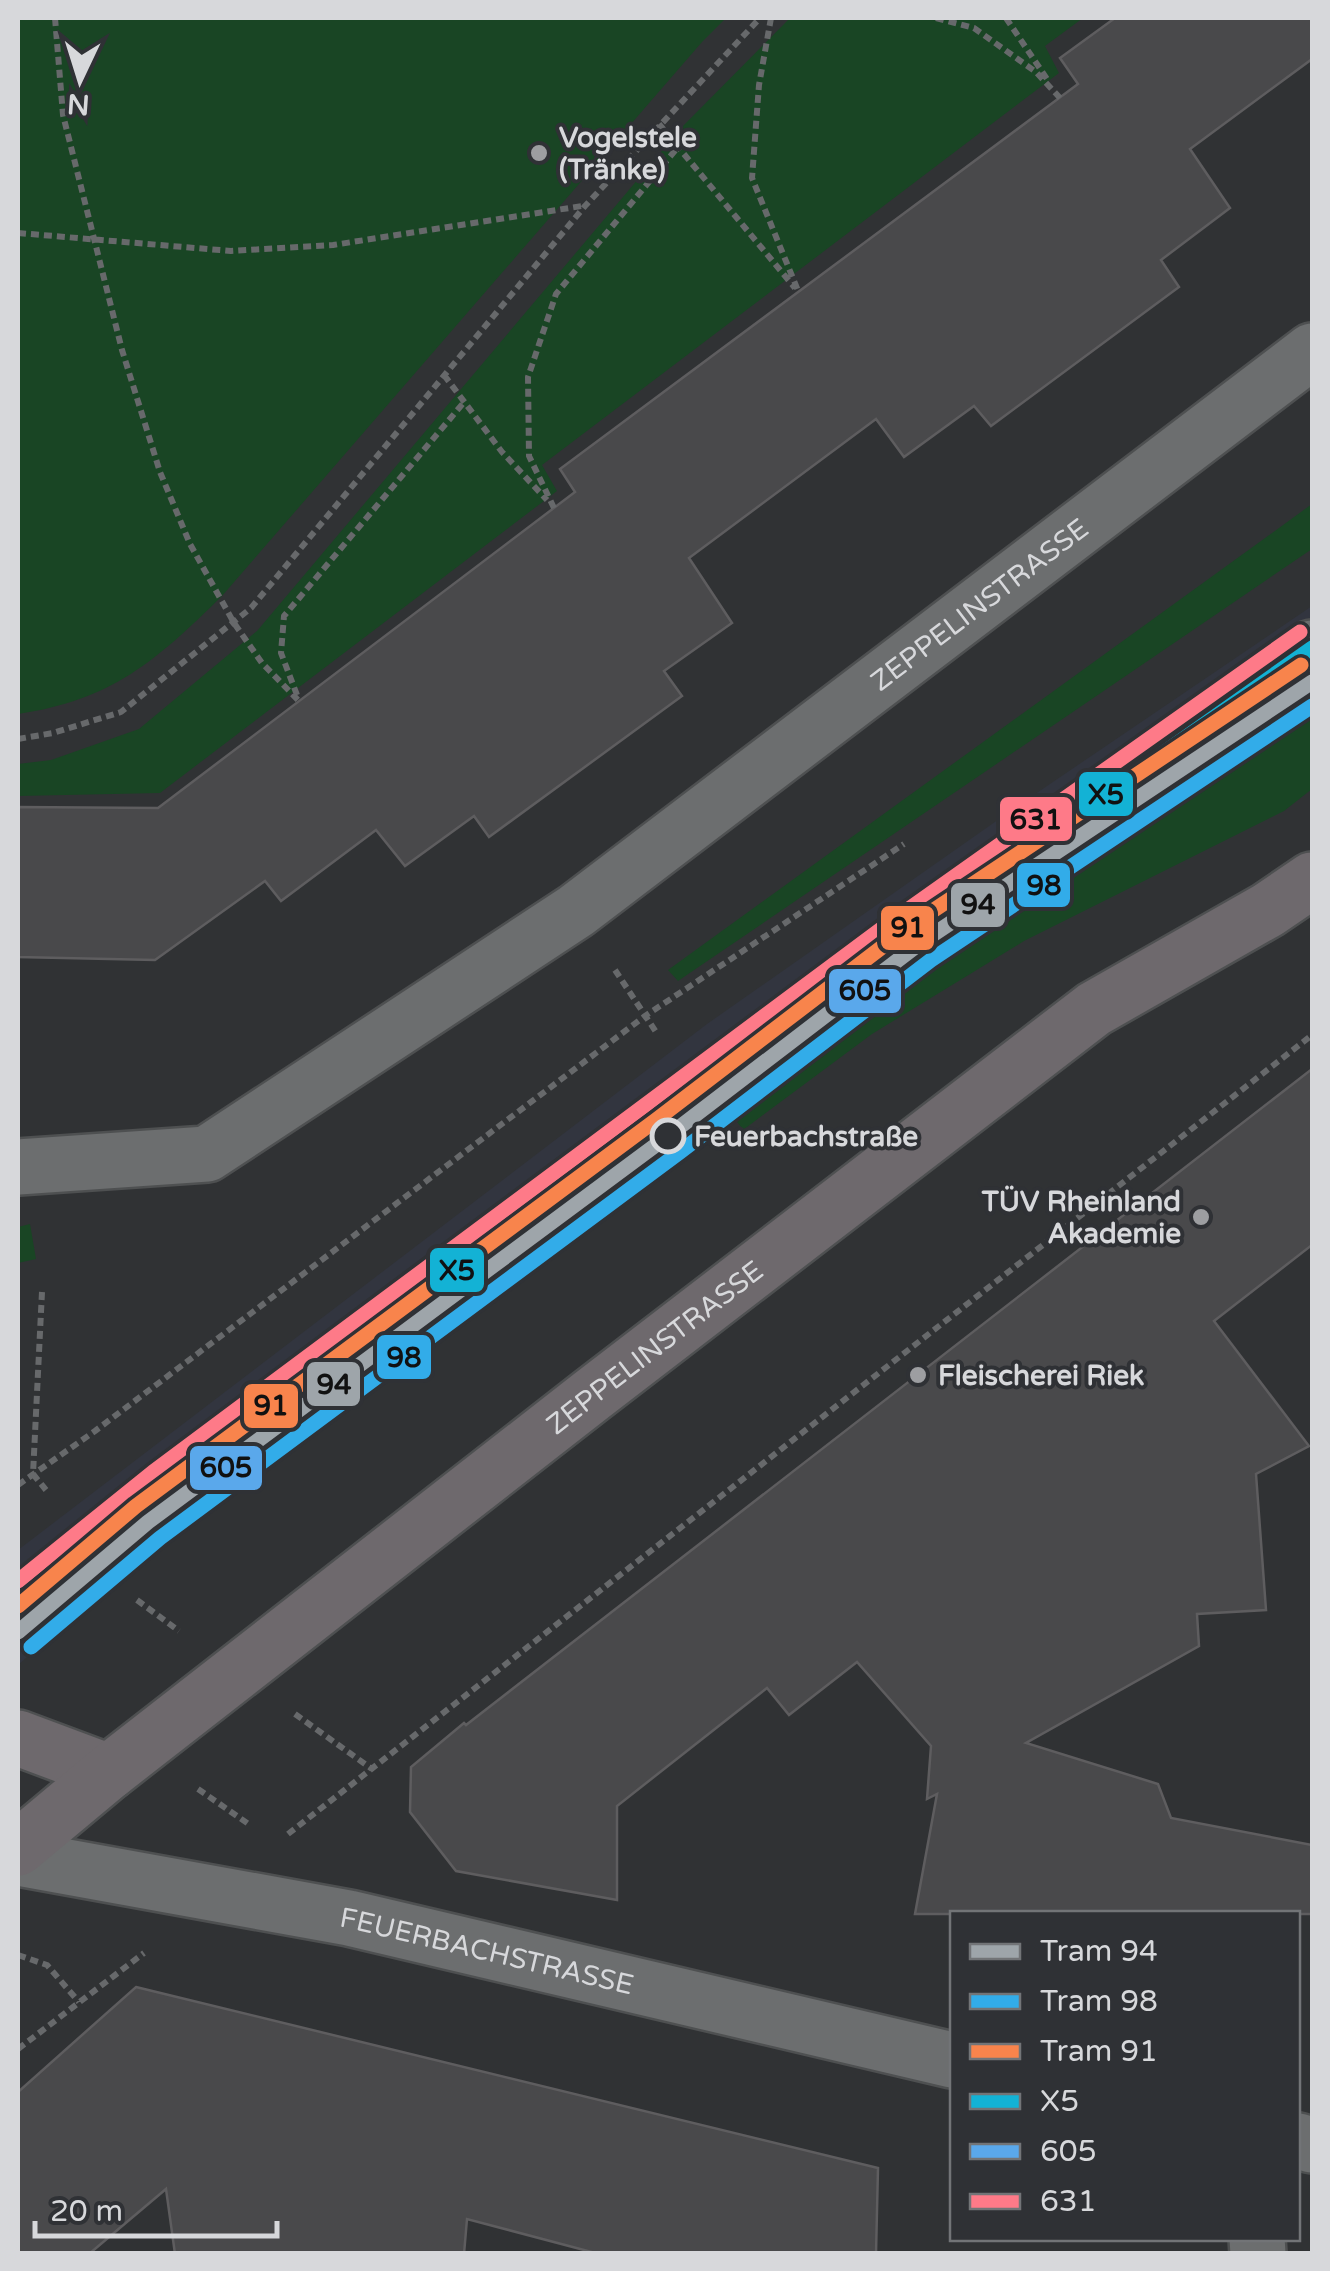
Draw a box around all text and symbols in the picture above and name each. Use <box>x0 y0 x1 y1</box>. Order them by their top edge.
north arrow <box>30 30 130 130</box>
text: N <box>66 86 91 122</box>
place label: Vogelstele (Tränke) <box>559 121 697 187</box>
marker: Vogelstele (Tränke) <box>528 142 550 164</box>
street label: ZEPPELINSTRASSE <box>864 511 1095 699</box>
line badge: X5 <box>1077 770 1135 818</box>
text: X5 <box>1088 778 1124 812</box>
line badge: 631 <box>998 795 1074 843</box>
text: 631 <box>1010 803 1062 837</box>
line badge: 98 <box>1015 861 1072 909</box>
text: 98 <box>1026 869 1062 903</box>
line badge: 94 <box>949 881 1007 929</box>
text: 94 <box>960 888 996 922</box>
line badge: 91 <box>879 904 936 952</box>
text: 91 <box>890 911 926 945</box>
line badge: 605 <box>827 967 903 1015</box>
text: 605 <box>839 974 891 1008</box>
marker: Feuerbachstraße <box>651 1119 685 1153</box>
place label: Feuerbachstraße <box>694 1120 918 1154</box>
place label: TÜV Rheinland Akademie <box>981 1185 1181 1251</box>
marker: TÜV Rheinland Akademie <box>1190 1206 1212 1228</box>
line badge: X5 <box>428 1246 486 1294</box>
text: X5 <box>439 1254 475 1288</box>
street label: ZEPPELINSTRASSE <box>540 1254 770 1442</box>
line badge: 98 <box>375 1333 433 1381</box>
text: 98 <box>386 1341 422 1375</box>
place label: Fleischerei Riek <box>938 1359 1144 1393</box>
line badge: 94 <box>305 1360 362 1408</box>
marker: Fleischerei Riek <box>907 1364 929 1386</box>
text: 94 <box>316 1368 352 1402</box>
line badge: 91 <box>242 1382 300 1430</box>
text: 91 <box>253 1389 289 1423</box>
line badge: 605 <box>188 1444 264 1492</box>
text: 605 <box>200 1451 252 1485</box>
street label: FEUERBACHSTRASSE <box>337 1901 637 2002</box>
legend <box>950 1911 1300 2241</box>
text: Tram 94 <box>1040 1933 1158 1970</box>
text: Tram 98 <box>1040 1983 1158 2020</box>
text: Tram 91 <box>1040 2033 1158 2070</box>
text: X5 <box>1040 2083 1079 2120</box>
text: 605 <box>1040 2133 1097 2170</box>
scale bar <box>35 2176 278 2238</box>
text: 631 <box>1040 2183 1097 2220</box>
text: 20 m <box>50 2193 123 2230</box>

